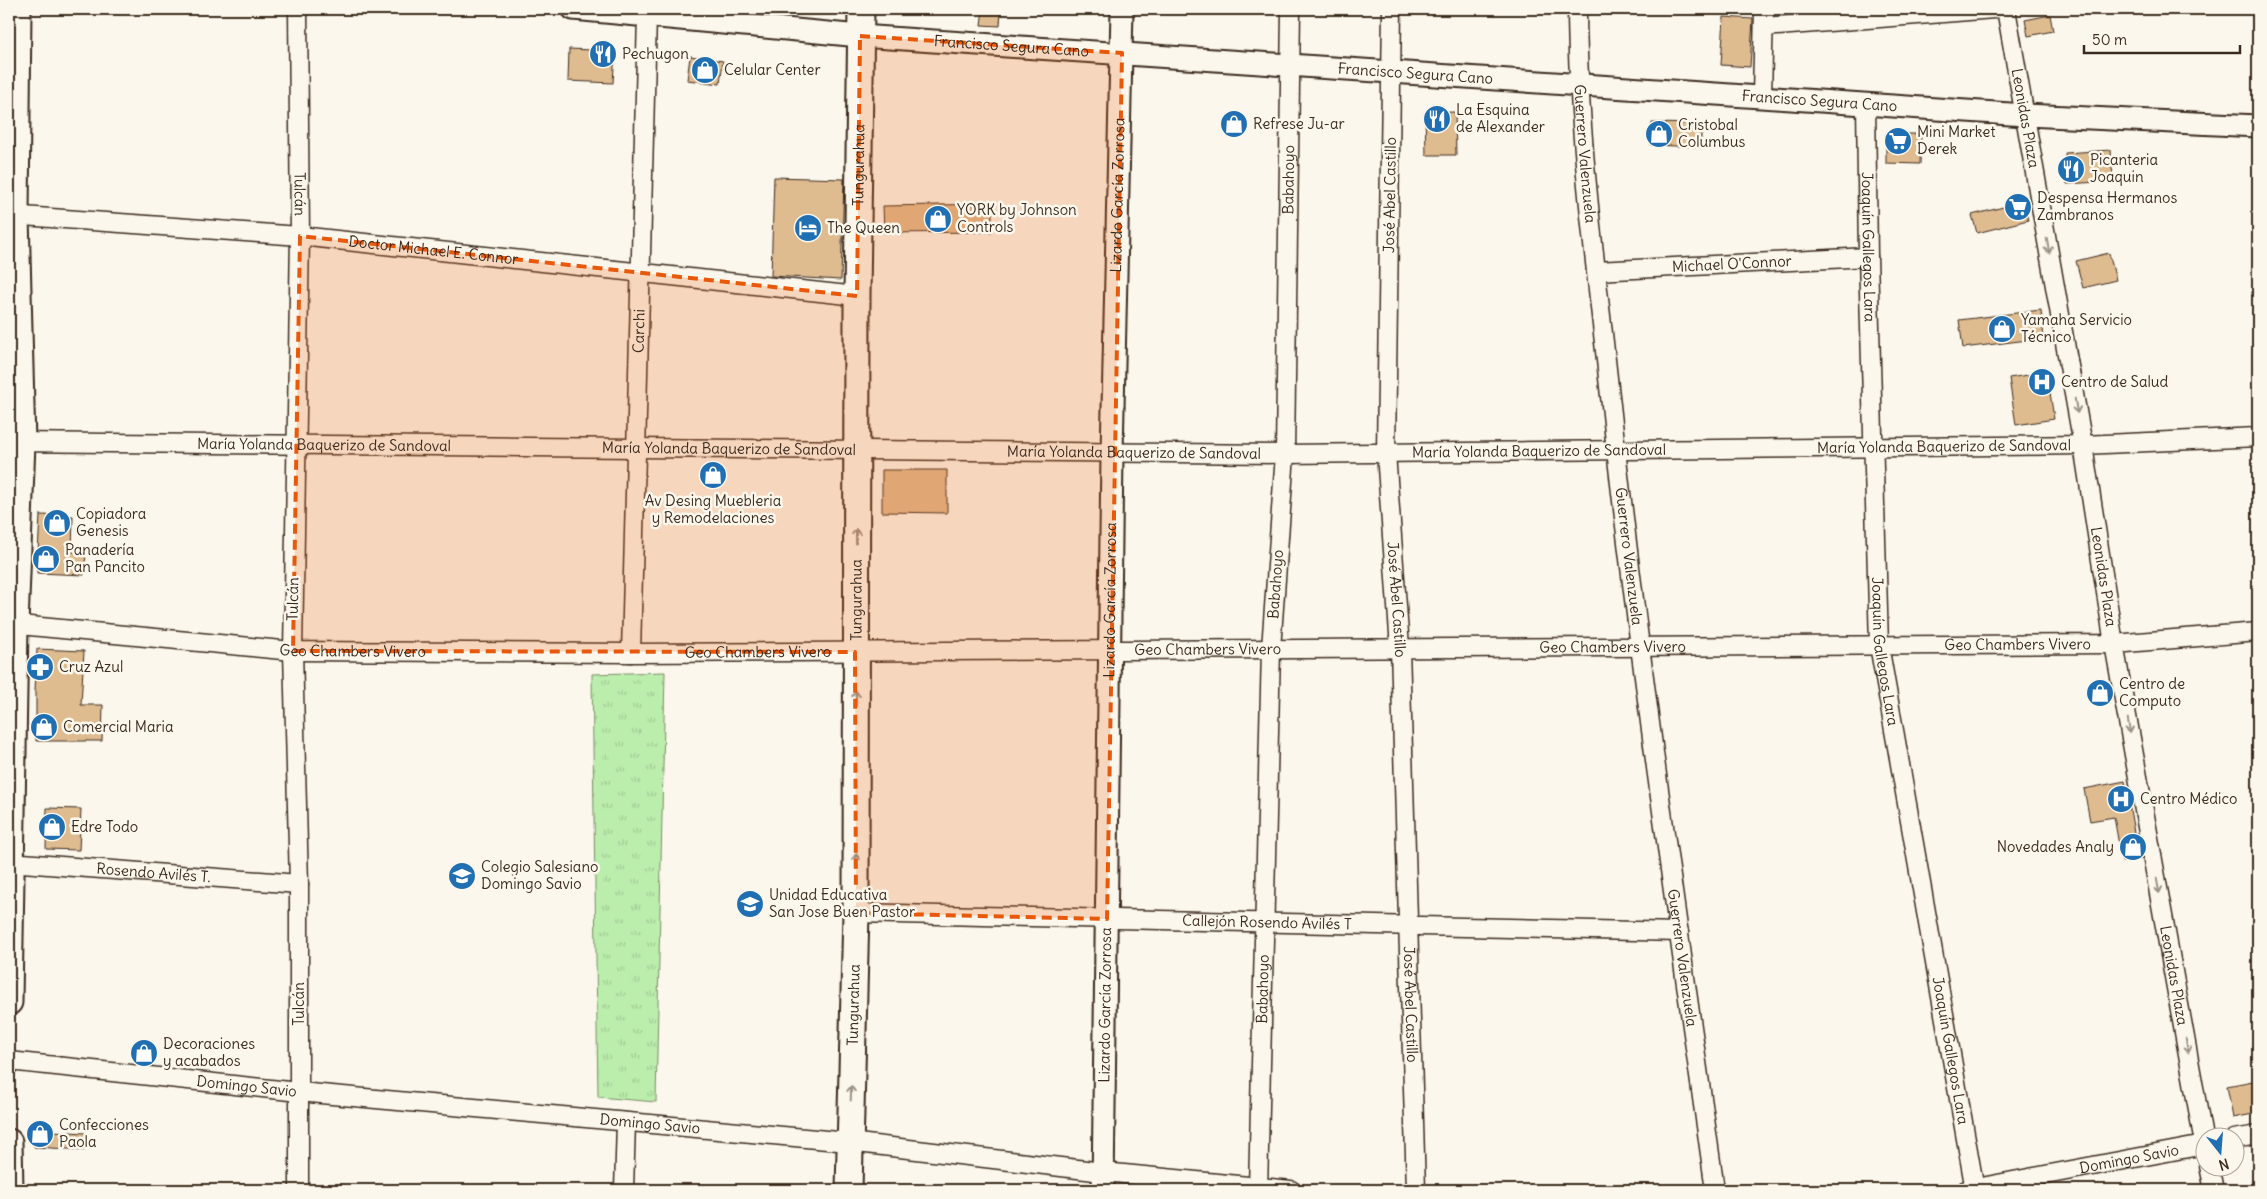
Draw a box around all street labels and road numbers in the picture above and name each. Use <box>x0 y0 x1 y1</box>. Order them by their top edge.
street label: Francisco Segura Cano <box>933 31 1090 61</box>
street label: Francisco Segura Cano <box>1337 58 1494 88</box>
street label: Leonidas Plaza <box>2008 67 2044 170</box>
street label: Guerrero Valenzuela <box>1570 84 1601 224</box>
street label: Francisco Segura Cano <box>1741 86 1898 115</box>
street label: Lizardo García Zorrosa <box>1106 117 1129 273</box>
street label: Tungurahua <box>848 124 868 206</box>
street label: José Abel Castillo <box>1379 137 1400 253</box>
street label: Babahoyo <box>1278 145 1298 214</box>
street label: Tulcán <box>290 172 310 216</box>
street label: Joaquín Gallegos Lara <box>1858 172 1880 323</box>
street label: Doctor Michael E. Connor <box>348 231 519 268</box>
street label: Michael O'Connor <box>1671 251 1792 276</box>
street label: Carchi <box>629 309 649 353</box>
street label: María Yolanda Baquerizo de Sandoval <box>197 434 451 455</box>
street label: María Yolanda Baquerizo de Sandoval <box>1817 435 2071 457</box>
street label: María Yolanda Baquerizo de Sandoval <box>602 438 856 459</box>
street label: María Yolanda Baquerizo de Sandoval <box>1412 440 1666 462</box>
street label: María Yolanda Baquerizo de Sandoval <box>1007 441 1261 463</box>
street label: Guerrero Valenzuela <box>1611 486 1647 627</box>
street label: Lizardo García Zorrosa <box>1099 522 1120 678</box>
street label: Leonidas Plaza <box>2087 525 2121 628</box>
street label: José Abel Castillo <box>1383 541 1410 658</box>
street label: Babahoyo <box>1263 549 1287 620</box>
street label: Tungurahua <box>846 559 866 641</box>
street label: Tulcán <box>283 577 302 621</box>
street label: Joaquín Gallegos Lara <box>1868 577 1903 728</box>
street label: Geo Chambers Vivero <box>1944 634 2091 654</box>
street label: Geo Chambers Vivero <box>1539 637 1686 656</box>
street label: Geo Chambers Vivero <box>1134 639 1281 659</box>
street label: Geo Chambers Vivero <box>279 640 426 661</box>
street label: Geo Chambers Vivero <box>684 642 831 662</box>
street label: Rosendo Avilés T. <box>96 859 212 886</box>
street label: Guerrero Valenzuela <box>1664 888 1702 1028</box>
street label: Callejón Rosendo Avilés T <box>1182 911 1352 933</box>
street label: Leonidas Plaza <box>2156 924 2193 1027</box>
street label: Lizardo García Zorrosa <box>1094 927 1115 1083</box>
street label: José Abel Castillo <box>1400 946 1422 1063</box>
street label: Babahoyo <box>1252 954 1273 1024</box>
street label: Tungurahua <box>843 963 864 1046</box>
street label: Joaquín Gallegos Lara <box>1929 975 1973 1126</box>
street label: Tulcán <box>289 982 308 1026</box>
street label: Domingo Savio <box>196 1071 298 1101</box>
street label: Domingo Savio <box>599 1109 701 1137</box>
street label: Domingo Savio <box>2078 1140 2180 1177</box>

